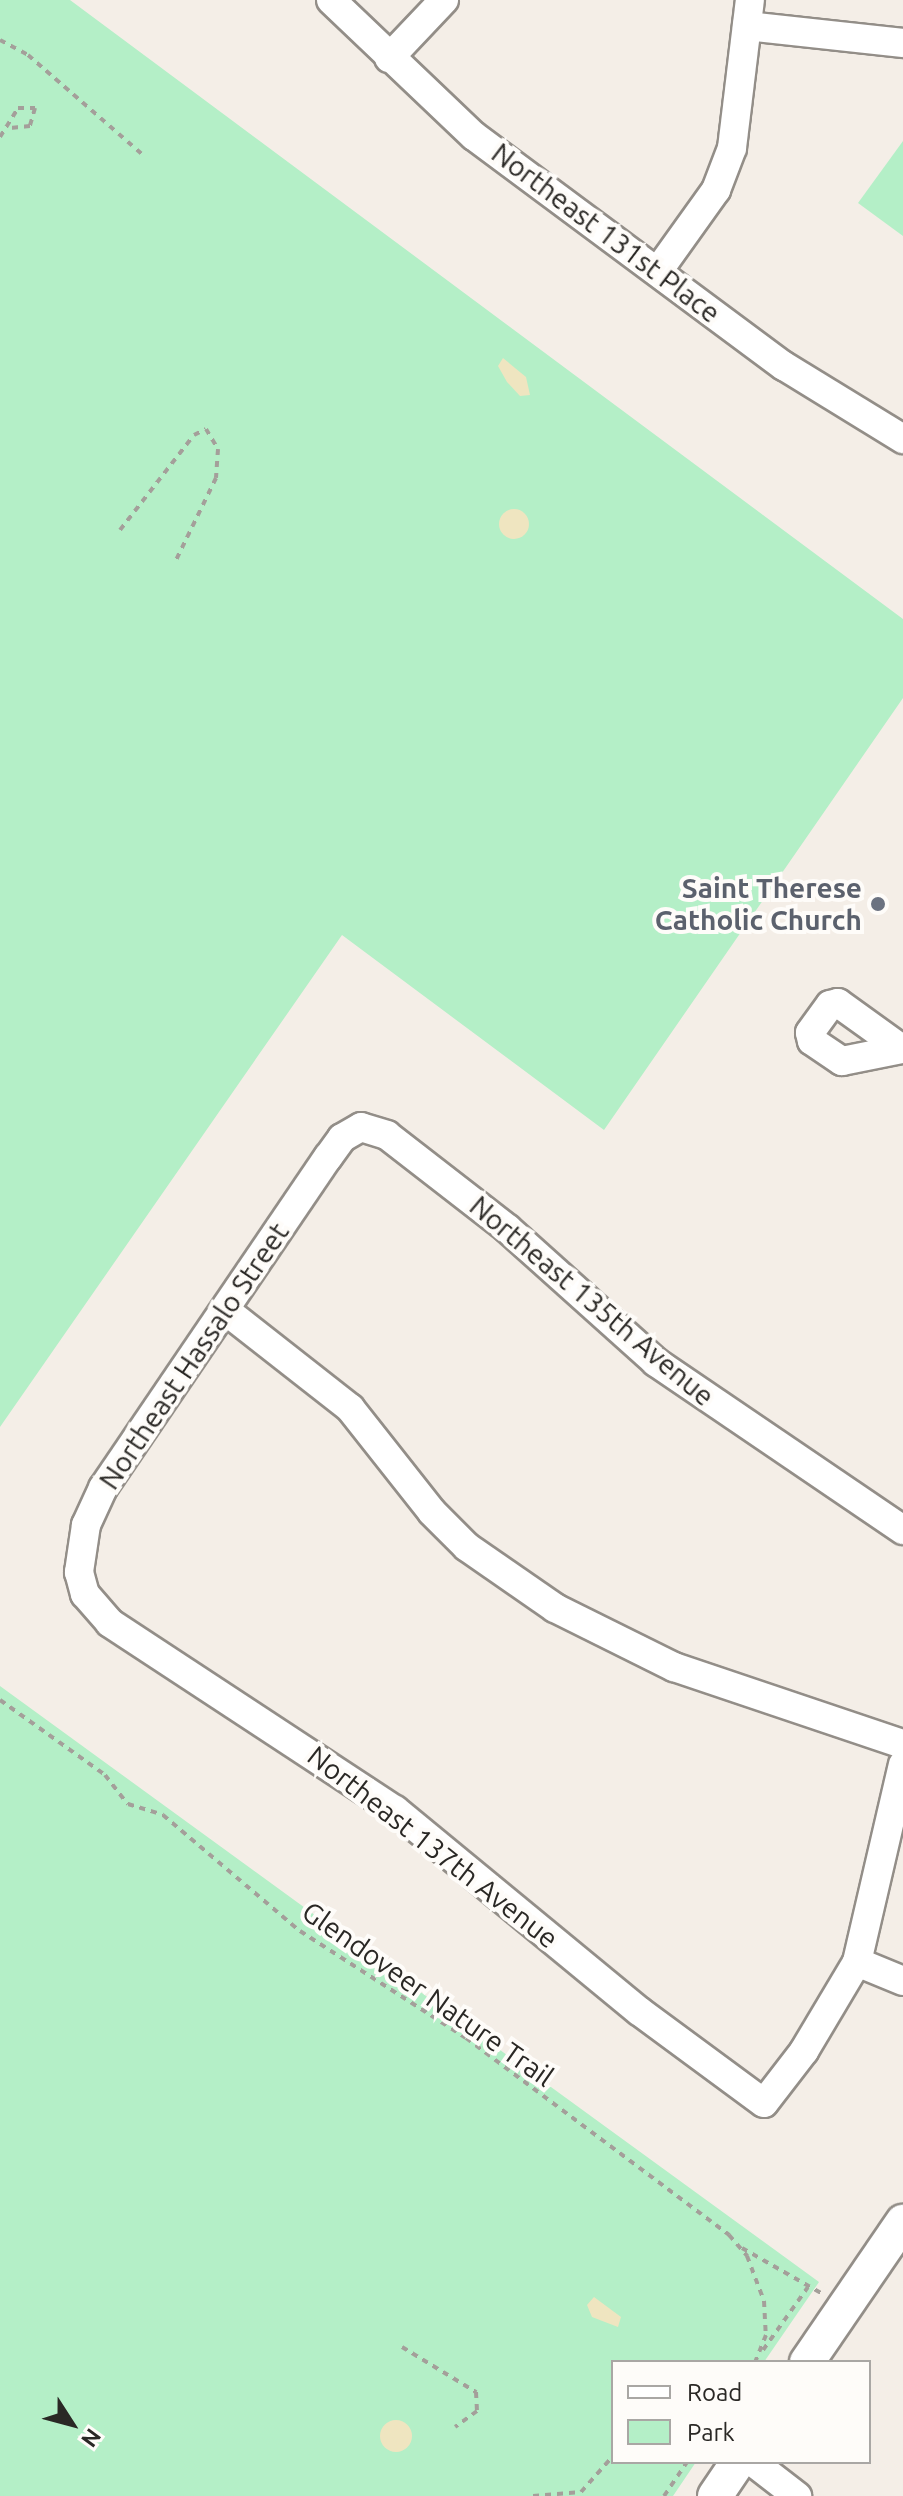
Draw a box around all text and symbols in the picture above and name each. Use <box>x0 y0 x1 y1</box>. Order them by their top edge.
street label: Northeast 131st Place <box>485 136 727 330</box>
place label: Saint Therese Catholic Church <box>655 871 862 937</box>
marker: Saint Therese Catholic Church <box>869 895 887 913</box>
street label: Northeast 135th Avenue <box>463 1189 721 1413</box>
street label: Northeast Hassalo Street <box>92 1216 296 1496</box>
street label: Northeast 137th Avenue <box>301 1739 565 1955</box>
street label: Glendoveer Nature Trail <box>296 1894 560 2094</box>
legend <box>611 2360 871 2464</box>
text: Road <box>687 2379 742 2406</box>
north arrow <box>32 2384 112 2464</box>
text: Park <box>687 2419 735 2446</box>
text: N <box>77 2424 107 2452</box>

